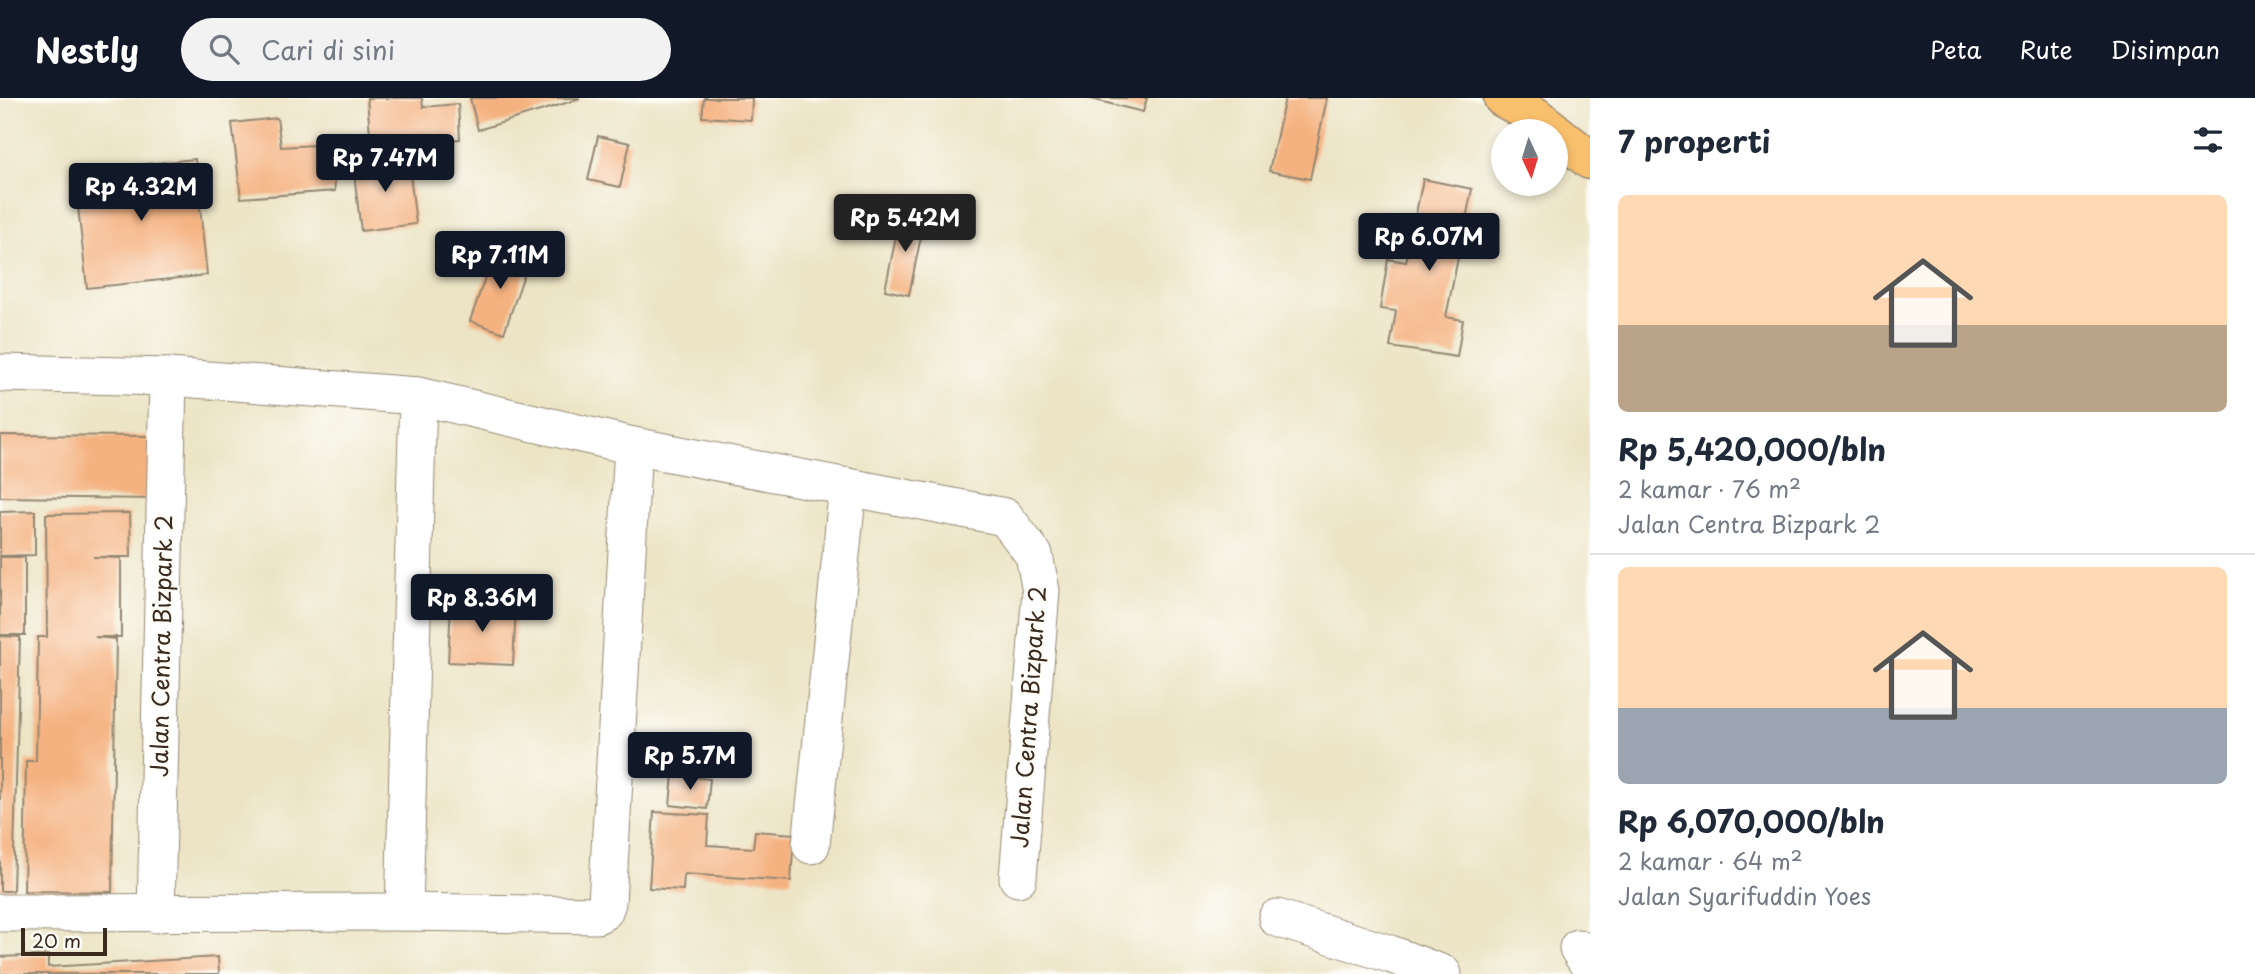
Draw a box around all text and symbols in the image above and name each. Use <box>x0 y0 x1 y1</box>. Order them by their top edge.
search box <box>181 18 671 81</box>
text: Nestly <box>35 24 139 74</box>
icon: search <box>205 30 243 68</box>
text: Cari di sini <box>261 30 395 69</box>
text: Peta <box>1930 31 1982 67</box>
text: Rute <box>2020 31 2072 67</box>
text: Disimpan <box>2110 31 2220 67</box>
text: 7 properti <box>1618 118 1770 163</box>
north arrow <box>1491 119 1568 196</box>
map controls <box>1491 119 1568 196</box>
icon: filters <box>2189 121 2227 159</box>
pin: Rp 7.47M <box>313 134 457 194</box>
text: Rp 7.47M <box>332 139 438 174</box>
pin: Rp 4.32M <box>69 164 213 223</box>
text: Rp 4.32M <box>85 168 197 203</box>
pin: Rp 5.42M <box>833 194 977 254</box>
text: Rp 5.42M <box>850 199 960 234</box>
pin: Rp 6.07M <box>1357 214 1501 273</box>
text: Rp 6.07M <box>1374 218 1484 253</box>
pin: Rp 7.11M <box>428 232 572 291</box>
text: Rp 7.11M <box>451 236 549 271</box>
icon: home <box>1860 240 1986 366</box>
text: Rp 5,420,000/bln <box>1618 426 1886 471</box>
text: 2 kamar · 76 m² <box>1618 471 1801 506</box>
text: Jalan Centra Bizpark 2 <box>1618 506 1880 541</box>
street label: Jalan Centra Bizpark 2 <box>141 515 180 777</box>
pin: Rp 8.36M <box>410 574 554 634</box>
text: Rp 8.36M <box>427 579 537 614</box>
street label: Jalan Centra Bizpark 2 <box>1001 585 1054 849</box>
icon: home <box>1860 612 1986 738</box>
pin: Rp 5.7M <box>625 732 755 792</box>
text: Rp 5.7M <box>644 737 736 772</box>
text: Rp 6,070,000/bln <box>1618 798 1885 843</box>
text: 2 kamar · 64 m² <box>1618 843 1803 878</box>
text: Jalan Syarifuddin Yoes <box>1618 878 1871 913</box>
scale bar <box>21 925 107 957</box>
text: 20 m <box>32 926 81 954</box>

